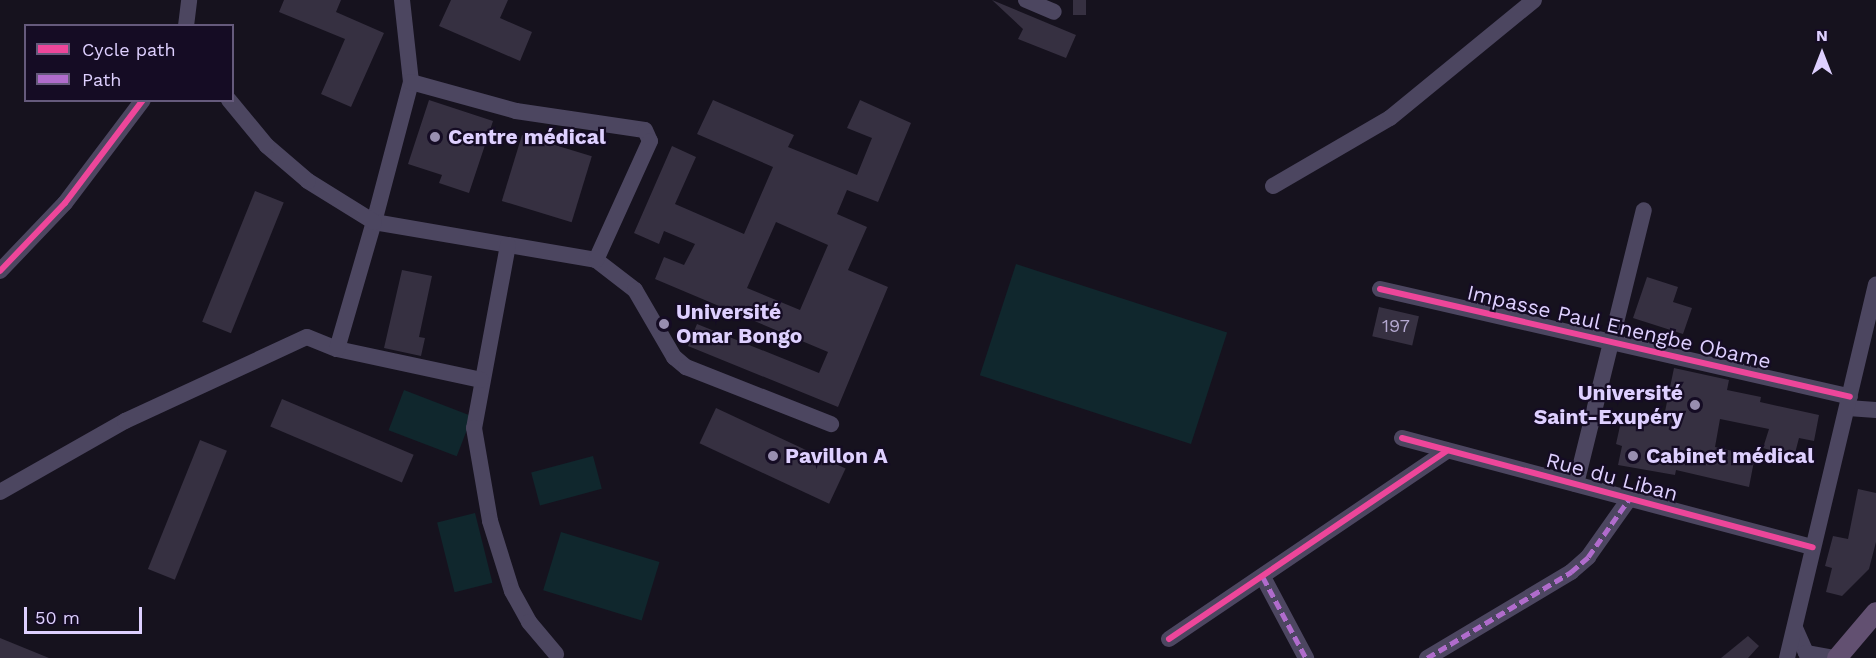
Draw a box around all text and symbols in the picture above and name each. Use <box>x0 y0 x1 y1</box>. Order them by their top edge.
legend <box>24 24 234 102</box>
north arrow <box>1792 24 1852 84</box>
text: N <box>1816 26 1828 45</box>
text: Cycle path <box>82 39 176 60</box>
text: Path <box>82 69 122 90</box>
place label: Centre médical <box>448 124 606 150</box>
marker: Centre médical <box>426 128 444 146</box>
street label: Impasse Paul Enengbe Obame <box>1464 280 1774 374</box>
place label: Université Omar Bongo <box>676 299 803 349</box>
house number: 197 <box>1382 315 1410 337</box>
marker: Université Omar Bongo <box>657 317 671 331</box>
place label: Université Saint-Exupéry <box>1534 380 1683 430</box>
marker: Université Saint-Exupéry <box>1688 398 1702 412</box>
place label: Pavillon A <box>785 443 888 469</box>
place label: Cabinet médical <box>1646 443 1814 469</box>
street label: Rue du Liban <box>1543 447 1681 507</box>
marker: Cabinet médical <box>1624 447 1642 465</box>
marker: Pavillon A <box>766 449 780 463</box>
scale bar <box>27 595 146 633</box>
text: 50 m <box>35 607 80 628</box>

